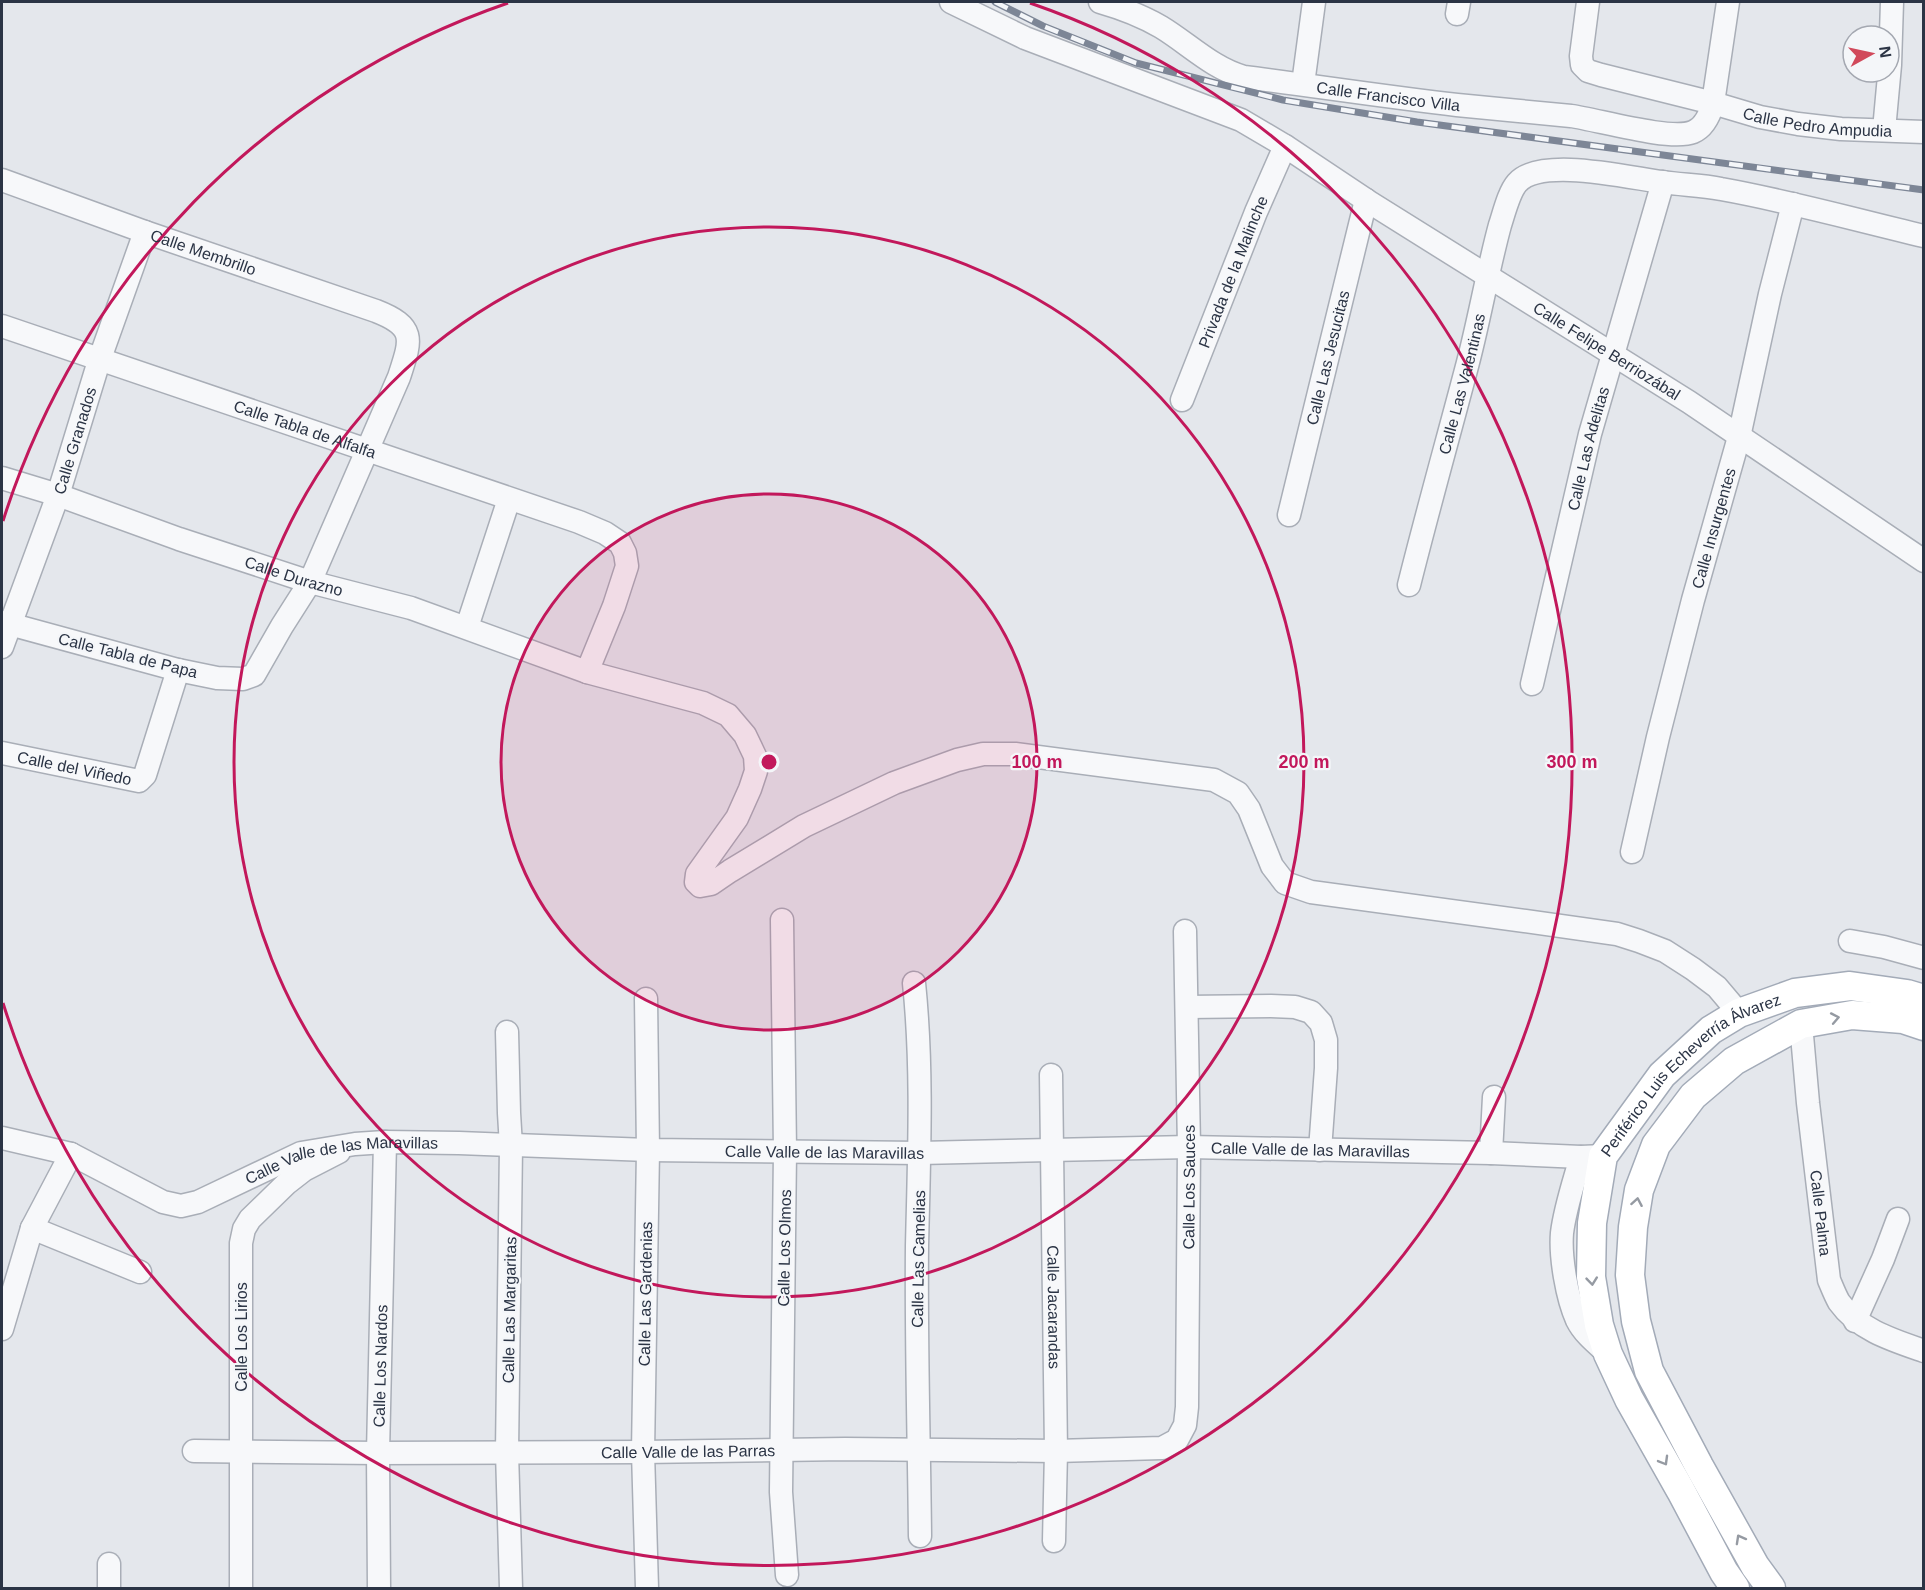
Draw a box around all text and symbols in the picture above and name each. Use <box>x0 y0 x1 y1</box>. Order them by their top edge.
north arrow <box>1841 24 1901 84</box>
text: N <box>1876 45 1895 59</box>
street label: Calle Francisco Villa <box>1315 79 1461 114</box>
street label: Calle Pedro Ampudia <box>1741 104 1893 140</box>
street label: Privada de la Malinche <box>1195 193 1271 350</box>
street label: Calle Membrillo <box>148 227 258 278</box>
street label: Calle Las Jesucitas <box>1303 289 1353 427</box>
street label: Calle Felipe Berriozábal <box>1530 299 1683 403</box>
street label: Calle Las Valentinas <box>1436 312 1488 456</box>
street label: Calle Granados <box>51 385 100 496</box>
street label: Calle Las Adelitas <box>1565 385 1612 512</box>
street label: Calle Tabla de Alfalfa <box>231 397 378 461</box>
street label: Calle Insurgentes <box>1689 466 1739 591</box>
street label: Calle Durazno <box>243 553 345 599</box>
street label: Calle Tabla de Papa <box>56 630 199 681</box>
street label: Calle del Viñedo <box>16 748 133 788</box>
centre of rings <box>759 752 779 772</box>
text: 100 m <box>1011 752 1063 772</box>
text: 200 m <box>1278 752 1330 772</box>
text: 300 m <box>1546 752 1598 772</box>
street label: Periférico Luis Echeverría Álvarez <box>1598 991 1783 1160</box>
one-way arrow <box>1830 1012 1840 1025</box>
street label: Calle Los Sauces <box>1180 1125 1198 1250</box>
street label: Calle Valle de las Maravillas <box>242 1134 438 1187</box>
street label: Calle Valle de las Maravillas <box>1211 1139 1410 1160</box>
street label: Calle Valle de las Maravillas <box>725 1143 924 1162</box>
street label: Calle Palma <box>1807 1169 1834 1257</box>
street label: Calle Los Olmos <box>775 1189 794 1307</box>
street label: Calle Las Camelias <box>909 1190 928 1328</box>
one-way arrow <box>1630 1197 1643 1207</box>
street label: Calle Las Gardenias <box>636 1221 655 1367</box>
street label: Calle Las Margaritas <box>500 1237 519 1384</box>
street label: Calle Jacarandas <box>1044 1245 1063 1369</box>
one-way arrow <box>1585 1277 1598 1286</box>
street label: Calle Los Lirios <box>233 1282 250 1392</box>
street label: Calle Los Nardos <box>371 1304 390 1428</box>
street label: Calle Valle de las Parras <box>601 1442 775 1461</box>
one-way arrow <box>1657 1454 1668 1465</box>
one-way arrow <box>1736 1535 1748 1545</box>

